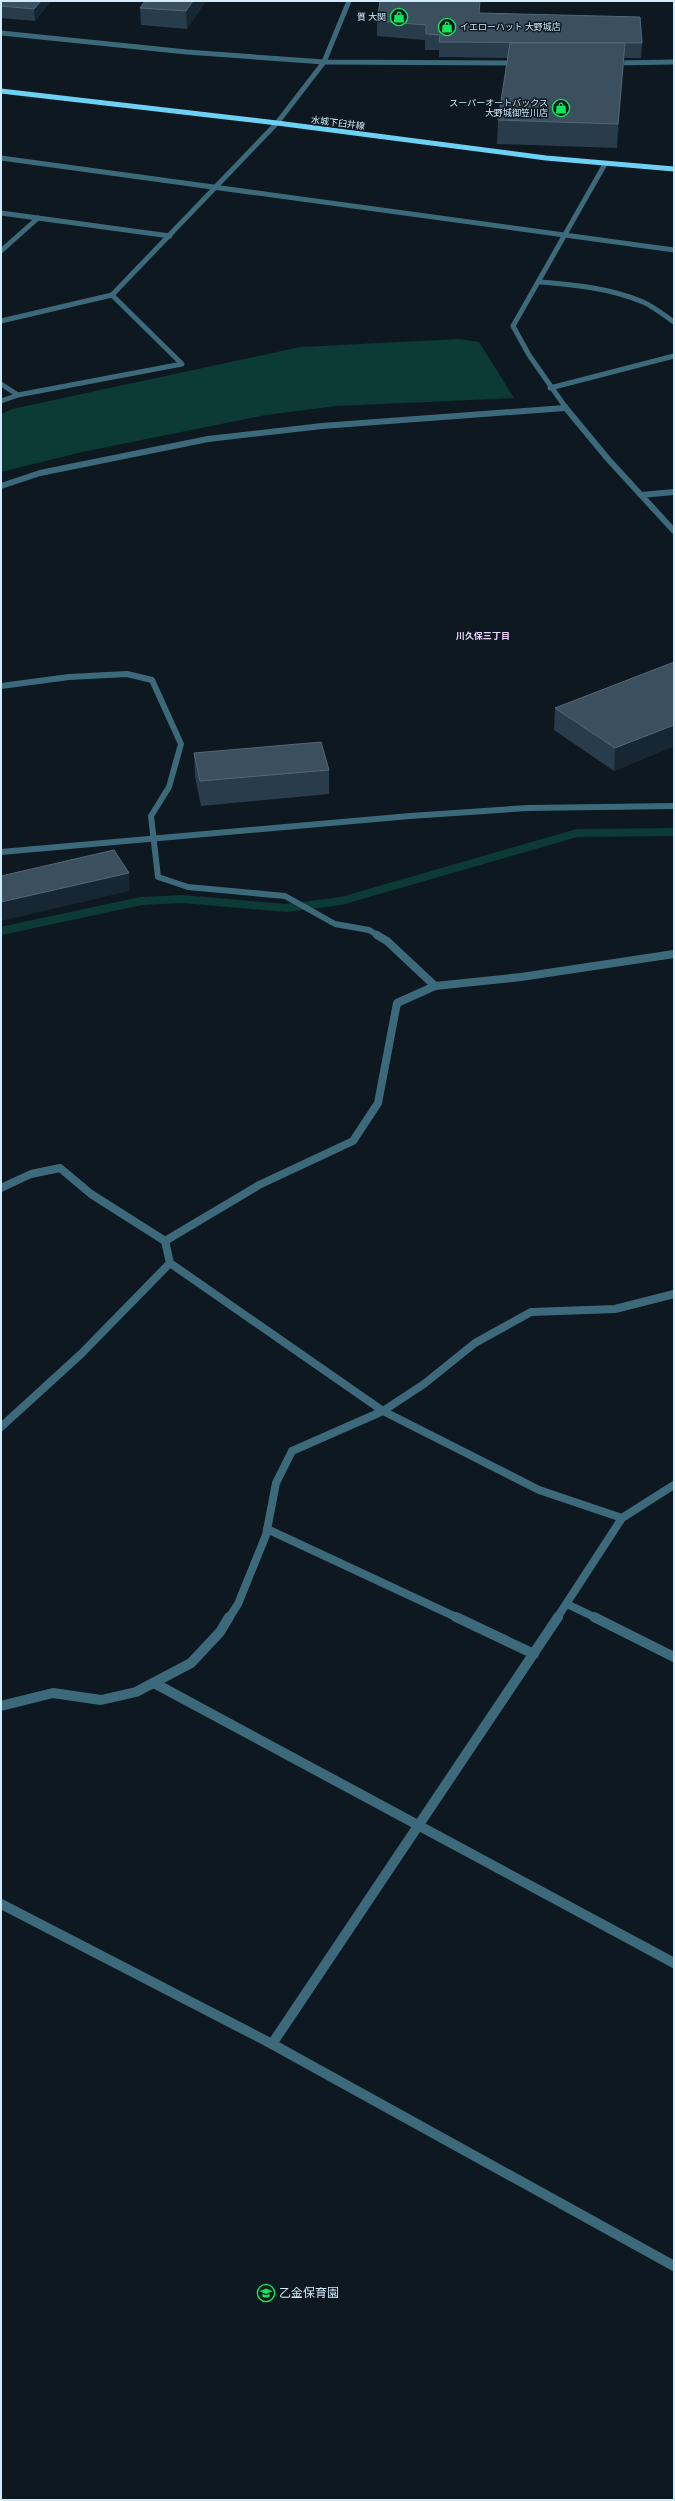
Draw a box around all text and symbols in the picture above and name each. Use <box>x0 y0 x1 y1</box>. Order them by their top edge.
shop icon: 質 大関 <box>389 7 409 27</box>
place label: 質 大関 <box>357 10 386 23</box>
shop icon: イエローハット 大野城店 <box>437 17 457 37</box>
place label: イエローハット 大野城店 <box>460 20 561 33</box>
place label: スーパーオートバックス 大野城御笠川店 <box>449 96 548 119</box>
shop icon: スーパーオートバックス 大野城御笠川店 <box>551 98 571 118</box>
street label: 水城下臼井線 <box>310 113 367 132</box>
district label: 川久保三丁目 <box>455 629 510 642</box>
school or university icon: 乙金保育園 <box>256 2283 276 2303</box>
place label: 乙金保育園 <box>279 2283 339 2302</box>

